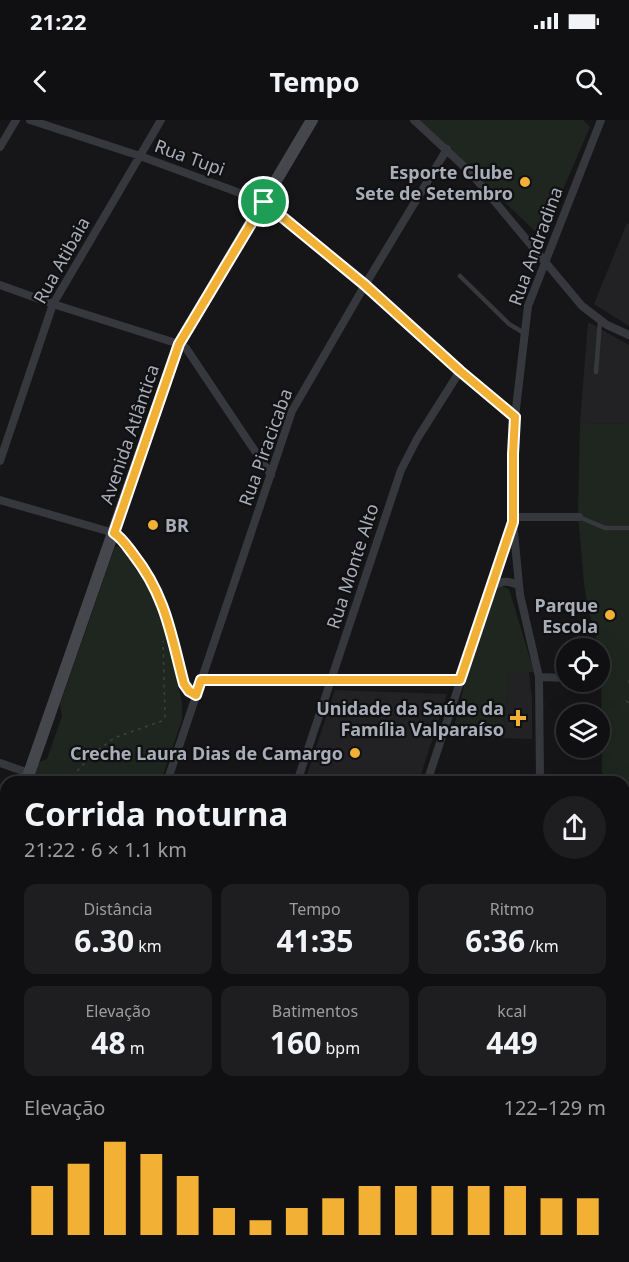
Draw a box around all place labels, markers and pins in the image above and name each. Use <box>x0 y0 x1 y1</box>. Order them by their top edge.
place label: Esporte Clube Sete de Setembro <box>355 160 513 205</box>
marker: Esporte Clube Sete de Setembro <box>518 175 532 189</box>
pin <box>238 176 289 227</box>
place label: BR <box>165 513 189 537</box>
marker: BR <box>146 518 160 532</box>
place label: Parque Escola <box>535 593 598 638</box>
marker: Parque Escola <box>603 608 617 622</box>
place label: Unidade da Saúde da Família Valparaíso <box>316 696 504 741</box>
marker: Unidade da Saúde da Família Valparaíso <box>509 709 527 727</box>
place label: Creche Laura Dias de Camargo <box>70 741 343 765</box>
marker: Creche Laura Dias de Camargo <box>348 746 362 760</box>

